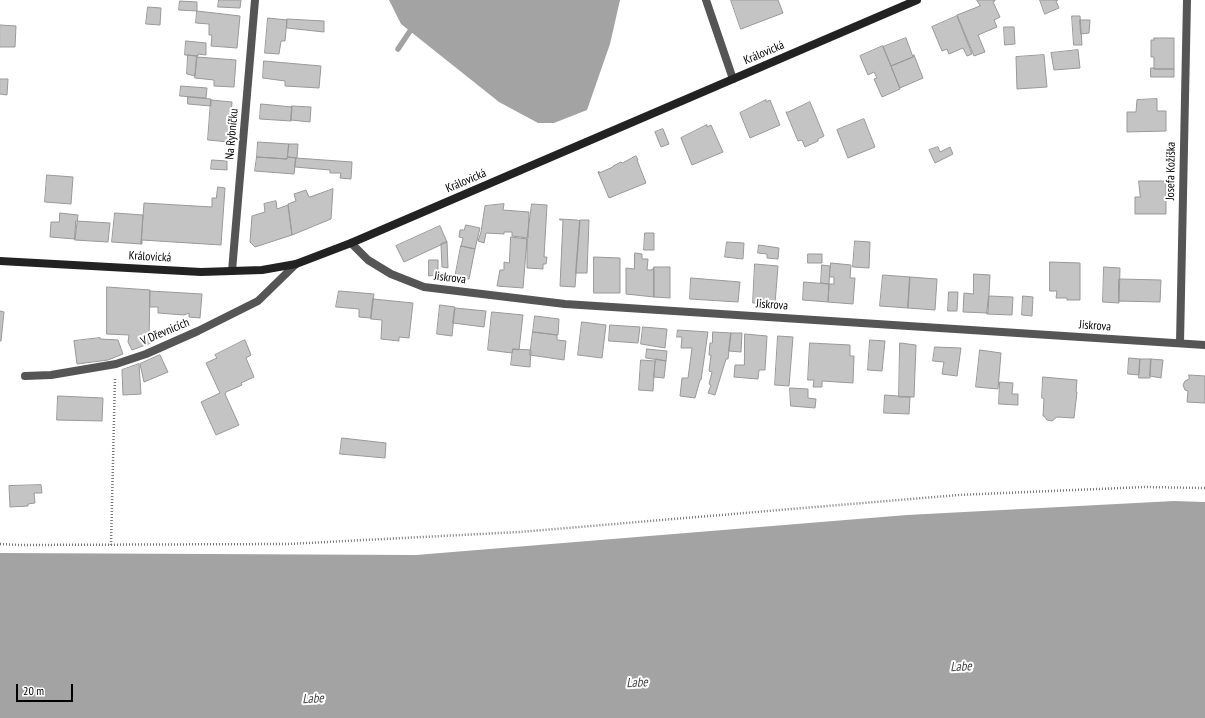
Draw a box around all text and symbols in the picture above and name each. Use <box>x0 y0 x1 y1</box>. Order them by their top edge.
street label: Královická <box>742 38 786 68</box>
street label: Na Rybníčku <box>223 108 241 160</box>
street label: Josefa Kožíška <box>1163 142 1179 200</box>
street label: Královická <box>444 166 488 196</box>
street label: Královická <box>128 249 172 265</box>
street label: Jiskrova <box>433 269 467 287</box>
street label: Jiskrova <box>756 297 788 313</box>
street label: V Dřevnicích <box>139 315 191 349</box>
street label: Jiskrova <box>1079 318 1111 334</box>
water label: Labe <box>950 659 972 675</box>
water label: Labe <box>626 675 648 691</box>
scale bar <box>18 676 75 702</box>
text: 20 m <box>23 683 44 698</box>
water label: Labe <box>302 691 324 707</box>

